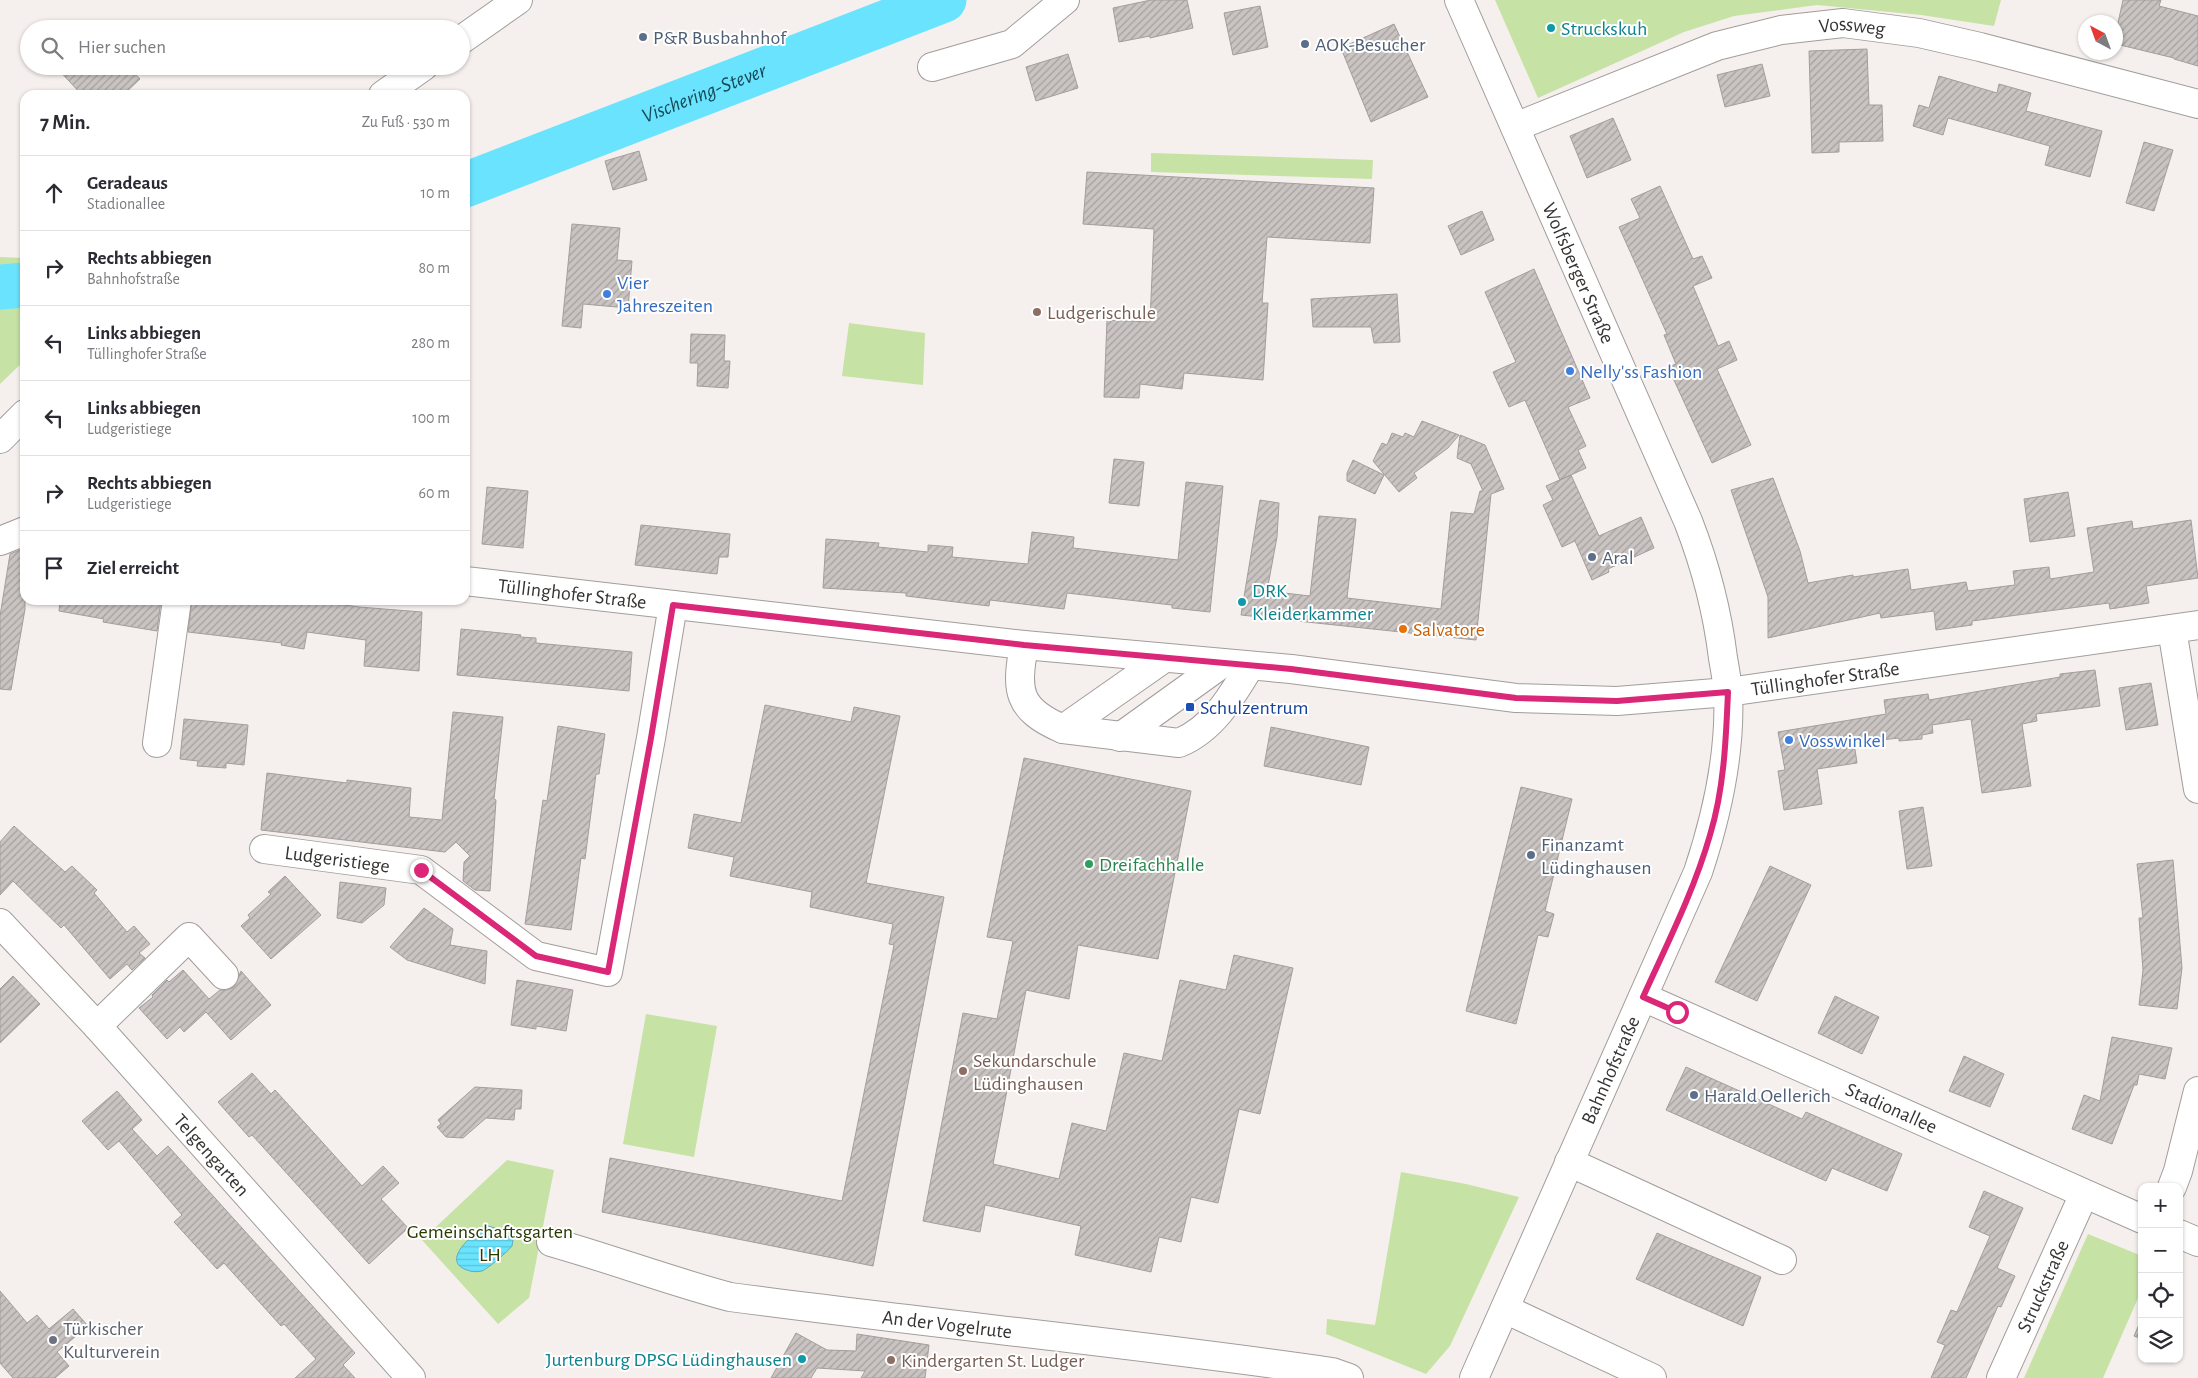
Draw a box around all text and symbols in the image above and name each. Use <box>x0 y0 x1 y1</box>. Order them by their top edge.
street label: Vossweg <box>1818 14 1887 39</box>
north arrow <box>2078 15 2123 60</box>
place label: Struckskuh <box>1561 19 1647 39</box>
search box <box>20 20 470 75</box>
marker: Struckskuh <box>1545 22 1557 34</box>
place label: P&R Busbahnhof <box>653 28 787 48</box>
marker: P&R Busbahnhof <box>637 31 649 43</box>
icon: search <box>38 34 66 62</box>
place label: AOK-Besucher <box>1315 35 1426 55</box>
text: Hier suchen <box>78 38 166 57</box>
marker: AOK-Besucher <box>1299 38 1311 50</box>
water label: Vischering-Stever <box>639 59 770 127</box>
text: 7 Min. <box>40 112 90 133</box>
text: Zu Fuß · 530 m <box>362 114 450 130</box>
text: Geradeaus <box>87 174 168 193</box>
icon: ahead <box>40 179 68 207</box>
text: 10 m <box>421 185 450 201</box>
text: Stadionallee <box>87 196 165 212</box>
street label: Wolfsberger Straße <box>1538 200 1618 347</box>
text: Rechts abbiegen <box>87 249 212 268</box>
icon: right <box>40 254 68 282</box>
text: 80 m <box>419 260 450 276</box>
text: Bahnhofstraße <box>87 271 180 287</box>
place label: Vier Jahreszeiten <box>617 273 713 316</box>
marker: Vier Jahreszeiten <box>601 288 613 300</box>
place label: Ludgerischule <box>1047 303 1156 323</box>
marker: Ludgerischule <box>1031 306 1043 318</box>
text: Links abbiegen <box>87 324 201 343</box>
icon: left <box>40 329 68 357</box>
text: 280 m <box>411 335 450 351</box>
text: Tüllinghofer Straße <box>87 346 207 362</box>
place label: Nelly'ss Fashion <box>1580 362 1702 382</box>
marker: Nelly'ss Fashion <box>1564 365 1576 377</box>
text: Links abbiegen <box>87 399 201 418</box>
icon: left <box>40 404 68 432</box>
text: 100 m <box>412 410 450 426</box>
text: Ludgeristiege <box>87 421 172 437</box>
text: Rechts abbiegen <box>87 474 212 493</box>
icon: right <box>40 479 68 507</box>
text: 60 m <box>419 485 450 501</box>
text: Ludgeristiege <box>87 496 172 512</box>
place label: Aral <box>1602 548 1634 568</box>
marker: Aral <box>1586 551 1598 563</box>
icon: arrive <box>40 554 68 582</box>
text: Ziel erreicht <box>87 559 179 578</box>
street label: Tüllinghofer Straße <box>497 576 648 613</box>
place label: DRK Kleiderkammer <box>1252 581 1374 624</box>
marker: DRK Kleiderkammer <box>1236 596 1248 608</box>
place label: Salvatore <box>1413 620 1485 640</box>
marker: Salvatore <box>1397 623 1409 635</box>
street label: Tüllinghofer Straße <box>1750 659 1901 700</box>
place label: Schulzentrum <box>1200 698 1309 718</box>
marker: Schulzentrum <box>1184 701 1196 713</box>
place label: Vosswinkel <box>1799 731 1886 751</box>
marker: Vosswinkel <box>1783 734 1795 746</box>
place label: Finanzamt Lüdinghausen <box>1541 835 1652 878</box>
street label: Ludgeristiege <box>283 843 391 877</box>
marker: Finanzamt Lüdinghausen <box>1525 849 1537 861</box>
place label: Dreifachhalle <box>1099 855 1204 875</box>
marker: Dreifachhalle <box>1083 858 1095 870</box>
route end <box>410 859 433 882</box>
route start <box>1666 1001 1689 1024</box>
street label: Bahnhofstraße <box>1578 1013 1644 1127</box>
place label: Sekundarschule Lüdinghausen <box>973 1051 1096 1094</box>
marker: Sekundarschule Lüdinghausen <box>957 1065 969 1077</box>
street label: Stadionallee <box>1842 1079 1940 1138</box>
place label: Harald Oellerich <box>1704 1086 1831 1106</box>
marker: Harald Oellerich <box>1688 1089 1700 1101</box>
street label: Telgengarten <box>169 1110 253 1200</box>
map controls <box>2138 1183 2183 1363</box>
button: + <box>2138 1183 2183 1228</box>
park label: Gemeinschaftsgarten LH <box>407 1222 573 1265</box>
button: − <box>2138 1228 2183 1273</box>
street label: Struckstraße <box>2014 1237 2073 1336</box>
button: locate <box>2138 1273 2183 1318</box>
street label: An der Vogelrute <box>881 1307 1013 1342</box>
button: layers <box>2138 1318 2183 1363</box>
place label: Türkischer Kulturverein <box>63 1319 160 1362</box>
marker: Türkischer Kulturverein <box>47 1334 59 1346</box>
place label: Jurtenburg DPSG Lüdinghausen <box>546 1350 792 1370</box>
place label: Kindergarten St. Ludger <box>901 1351 1085 1371</box>
marker: Jurtenburg DPSG Lüdinghausen <box>796 1353 808 1365</box>
marker: Kindergarten St. Ludger <box>885 1354 897 1366</box>

